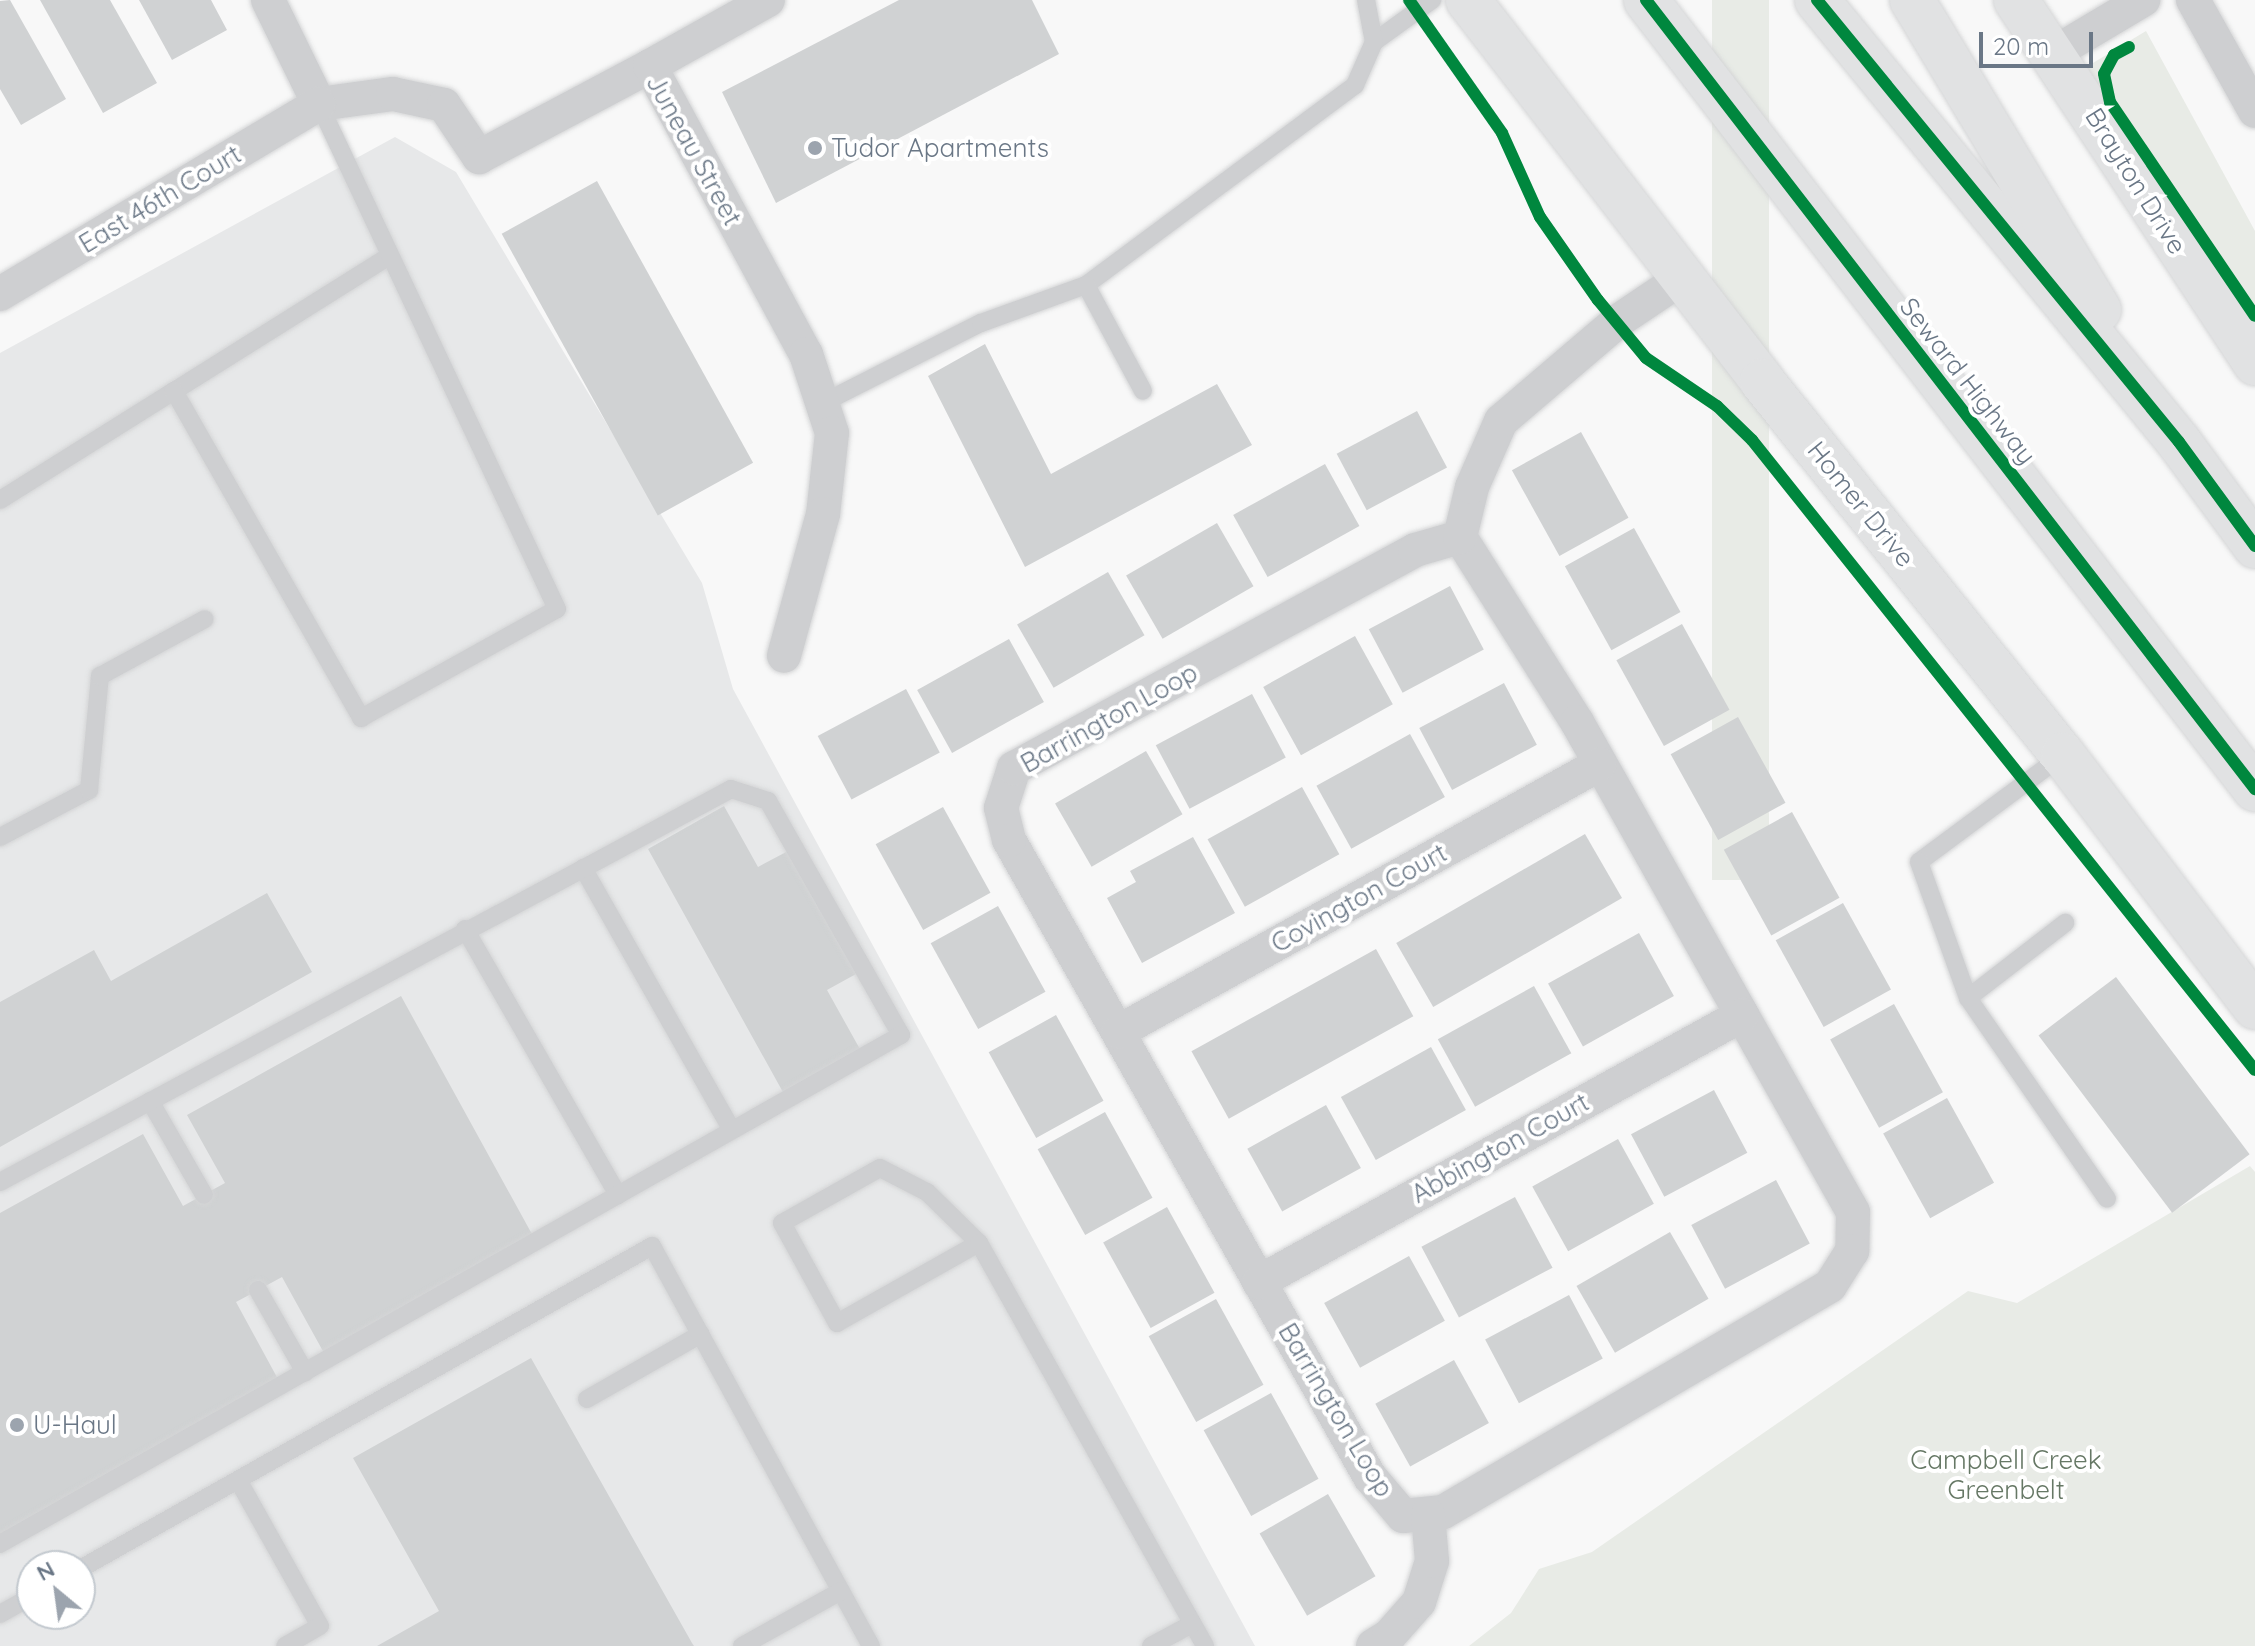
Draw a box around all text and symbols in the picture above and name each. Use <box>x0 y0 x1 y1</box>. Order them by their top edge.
scale bar <box>1983 16 2097 66</box>
text: 20 m <box>1993 31 2049 61</box>
street label: Juneau Street <box>640 69 748 231</box>
street label: Brayton Drive <box>2079 102 2193 260</box>
place label: Tudor Apartments <box>831 132 1049 164</box>
street label: East 46th Court <box>73 138 247 260</box>
marker: Tudor Apartments <box>806 139 824 157</box>
street label: Seward Highway <box>1893 292 2043 470</box>
street label: Homer Drive <box>1801 435 1921 573</box>
street label: Barrington Loop <box>1015 657 1203 779</box>
street label: Covington Court <box>1266 837 1452 959</box>
street label: Abbington Court <box>1406 1086 1594 1210</box>
street label: Barrington Loop <box>1272 1318 1400 1502</box>
place label: U-Haul <box>33 1409 117 1441</box>
marker: U-Haul <box>8 1416 26 1434</box>
park label: Campbell Creek Greenbelt <box>1910 1444 2102 1506</box>
north arrow <box>16 1550 96 1630</box>
text: N <box>31 1555 59 1587</box>

